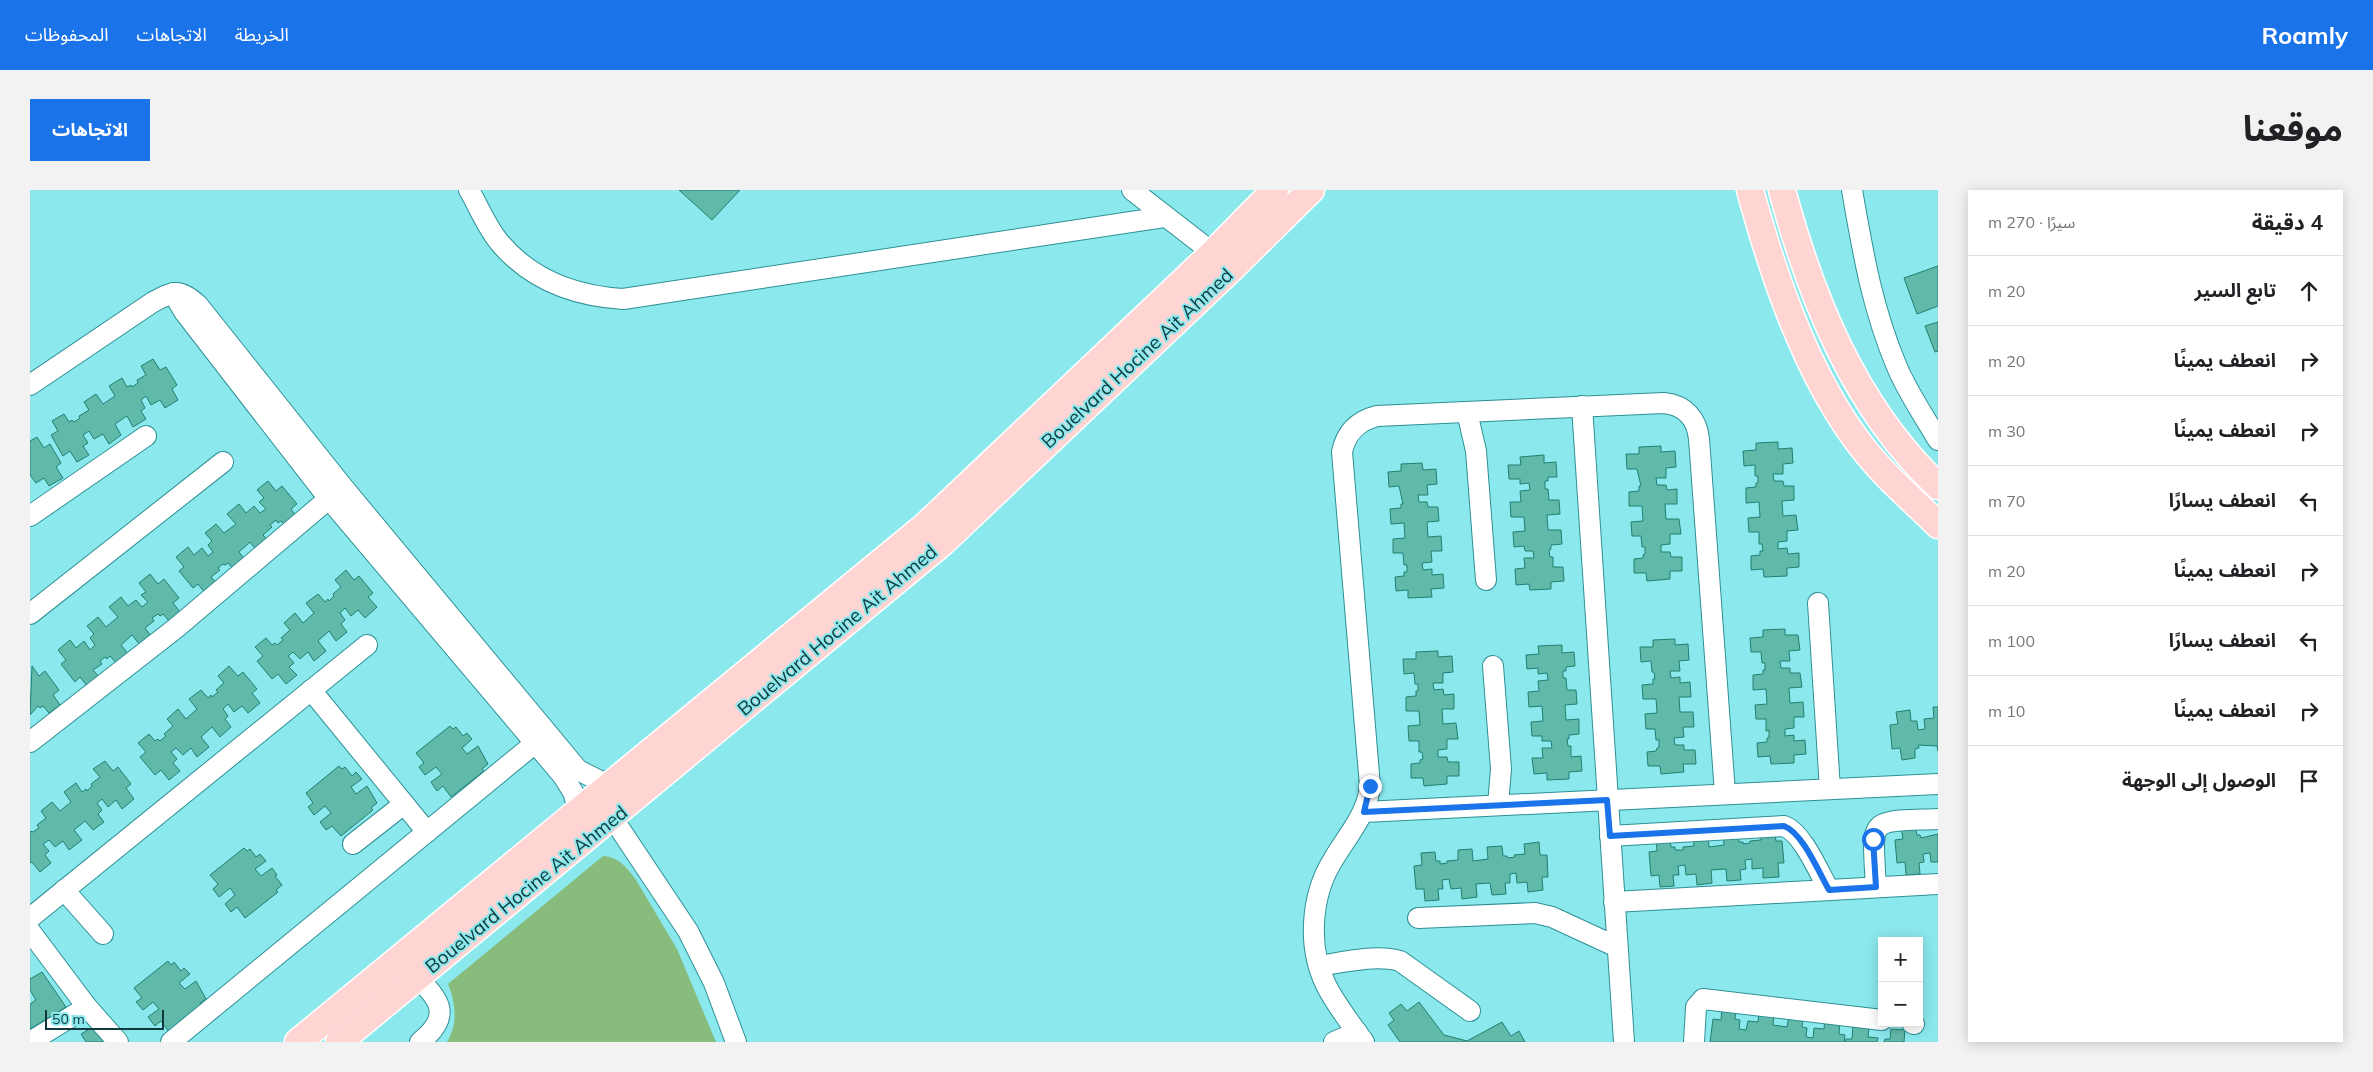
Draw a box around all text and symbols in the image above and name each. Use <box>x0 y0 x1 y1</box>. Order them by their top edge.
text: Roamly <box>2262 20 2348 50</box>
text: المحفوظات <box>25 23 109 46</box>
text: الاتجاهات <box>137 23 207 46</box>
text: الخريطة <box>235 23 289 46</box>
button: الاتجاهات <box>30 99 150 161</box>
text: موقعنا <box>2243 106 2343 150</box>
text: 4 دقيقة <box>2252 209 2323 235</box>
text: سيرًا · 270 m <box>1988 212 2075 232</box>
street label: Bouelvard Hocine Ait Ahmed <box>1036 263 1238 453</box>
icon: ahead <box>2295 277 2323 305</box>
text: تابع السير <box>2195 278 2276 302</box>
text: 20 m <box>1988 281 2025 301</box>
icon: right <box>2295 347 2323 375</box>
text: انعطف يمينًا <box>2174 348 2276 372</box>
text: 20 m <box>1988 351 2025 371</box>
icon: right <box>2295 417 2323 445</box>
text: انعطف يمينًا <box>2174 418 2276 442</box>
text: 30 m <box>1988 421 2025 441</box>
icon: left <box>2295 487 2323 515</box>
text: انعطف يسارًا <box>2169 488 2276 512</box>
text: 70 m <box>1988 491 2025 511</box>
street label: Bouelvard Hocine Ait Ahmed <box>732 539 942 721</box>
icon: right <box>2295 557 2323 585</box>
text: انعطف يمينًا <box>2174 558 2276 582</box>
text: 20 m <box>1988 561 2025 581</box>
icon: left <box>2295 627 2323 655</box>
text: انعطف يسارًا <box>2169 628 2276 652</box>
text: 100 m <box>1988 631 2035 651</box>
icon: right <box>2295 697 2323 725</box>
text: انعطف يمينًا <box>2174 698 2276 722</box>
text: 10 m <box>1988 701 2025 721</box>
icon: arrive <box>2295 767 2323 795</box>
text: الوصول إلى الوجهة <box>2122 768 2276 792</box>
route end <box>1359 775 1382 798</box>
street label: Bouelvard Hocine Ait Ahmed <box>420 800 632 978</box>
route start <box>1862 828 1885 851</box>
map controls <box>1878 937 1923 1027</box>
button: + <box>1878 937 1923 982</box>
button: − <box>1878 982 1923 1027</box>
scale bar <box>45 1007 164 1030</box>
text: 50 m <box>52 1010 85 1028</box>

